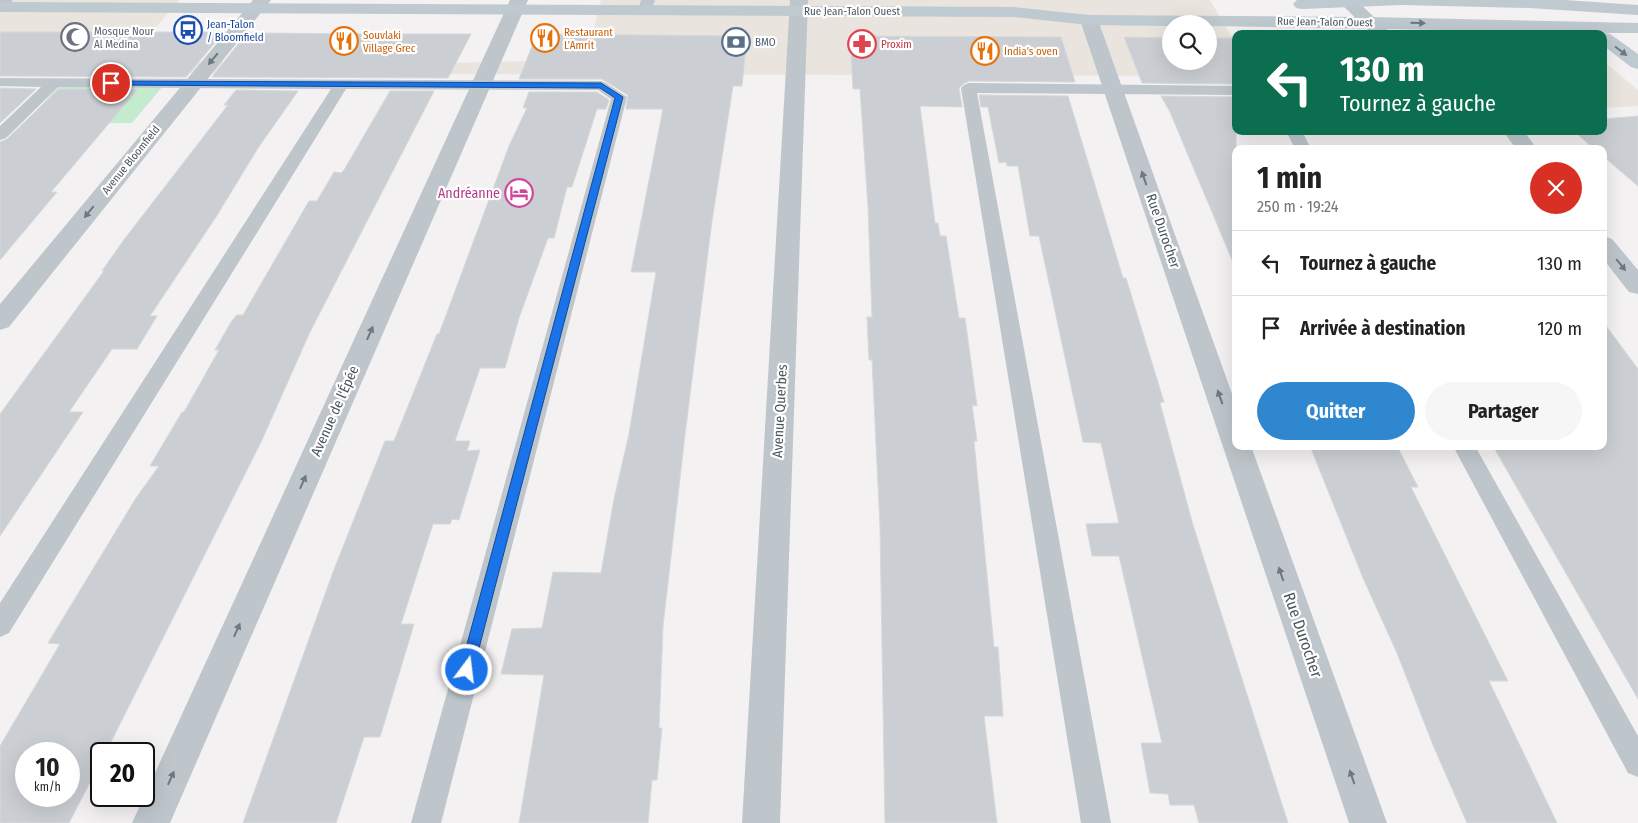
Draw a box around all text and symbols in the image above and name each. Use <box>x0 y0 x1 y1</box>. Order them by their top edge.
street label: Rue Jean-Talon Ouest <box>804 5 900 18</box>
bus stop icon: Jean-Talon / Bloomfield <box>173 15 203 45</box>
map controls <box>1162 15 1217 70</box>
button: search <box>1162 15 1217 70</box>
street label: Rue Jean-Talon Ouest <box>1277 15 1374 29</box>
place label: Jean-Talon / Bloomfield <box>207 18 264 44</box>
one-way arrow <box>1410 19 1426 27</box>
mosque icon: Mosque Nour Al Medina <box>60 22 90 52</box>
restaurant icon: Restaurant L’Amrit <box>530 23 560 53</box>
place label: Mosque Nour Al Medina <box>94 25 154 51</box>
restaurant icon: Souvlaki Village Grec <box>329 26 359 56</box>
place label: Restaurant L’Amrit <box>564 26 613 52</box>
bank icon: BMO <box>721 27 751 57</box>
place label: Souvlaki Village Grec <box>363 29 416 55</box>
pharmacy icon: Proxim <box>847 29 877 59</box>
place label: BMO <box>755 36 776 49</box>
restaurant icon: India's oven <box>970 36 1000 66</box>
place label: Proxim <box>881 38 912 51</box>
place label: India's oven <box>1004 45 1058 58</box>
one-way arrow <box>1614 45 1627 56</box>
text: 130 m <box>1340 48 1424 90</box>
icon: left <box>1257 50 1322 115</box>
one-way arrow <box>208 52 219 65</box>
pin <box>90 62 132 104</box>
icon: arrive <box>97 69 125 97</box>
text: Tournez à gauche <box>1340 90 1496 117</box>
street label: Avenue Bloomfield <box>99 123 163 197</box>
text: 1 min <box>1257 160 1322 196</box>
button: close <box>1530 162 1582 214</box>
one-way arrow <box>1140 170 1148 185</box>
hotel icon: Andréanne <box>504 178 534 208</box>
place label: Andréanne <box>438 185 500 202</box>
street label: Rue Durocher <box>1142 192 1184 271</box>
text: 250 m · 19:24 <box>1257 197 1339 216</box>
one-way arrow <box>83 205 94 218</box>
icon: left <box>1257 249 1285 277</box>
text: Tournez à gauche <box>1300 252 1436 275</box>
text: 130 m <box>1537 252 1582 275</box>
one-way arrow <box>1615 258 1626 271</box>
icon: arrive <box>1257 314 1285 342</box>
text: Arrivée à destination <box>1300 317 1466 340</box>
text: 120 m <box>1537 317 1582 340</box>
one-way arrow <box>366 326 374 340</box>
street label: Avenue de l'Épée <box>307 363 363 459</box>
street label: Avenue Querbes <box>769 364 791 458</box>
button: Quitter <box>1257 382 1415 440</box>
button: Partager <box>1425 382 1582 440</box>
one-way arrow <box>1216 390 1223 405</box>
one-way arrow <box>300 475 308 489</box>
one-way arrow <box>1277 566 1285 581</box>
street label: Rue Durocher <box>1280 590 1327 680</box>
one-way arrow <box>234 623 242 637</box>
position arrow <box>440 643 492 695</box>
speed limit sign: 20 <box>90 742 155 807</box>
text: 10 <box>35 753 60 783</box>
one-way arrow <box>1348 769 1356 784</box>
one-way arrow <box>166 771 175 786</box>
text: km/h <box>34 780 61 794</box>

